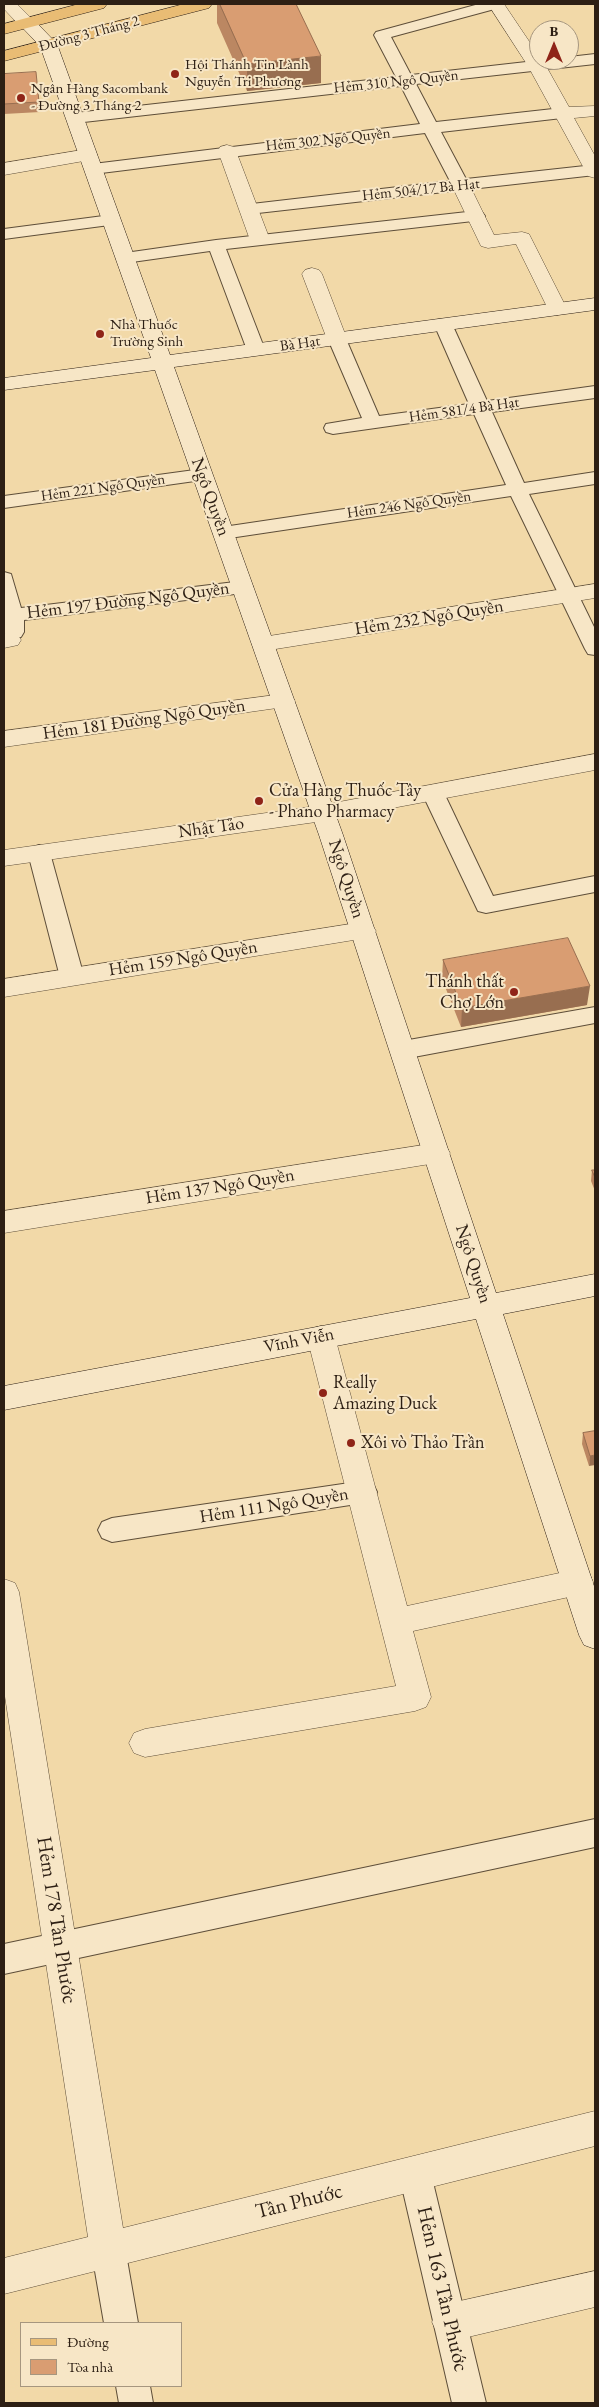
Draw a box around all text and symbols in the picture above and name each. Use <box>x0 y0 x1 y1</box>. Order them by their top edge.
street label: Đường 3 Tháng 2 <box>37 12 141 56</box>
north arrow <box>529 20 579 70</box>
text: B <box>550 22 558 40</box>
place label: Hội Thánh Tin Lành Nguyễn Tri Phương <box>185 56 309 91</box>
street label: Hẻm 310 Ngô Quyền <box>333 66 459 98</box>
marker: Hội Thánh Tin Lành Nguyễn Tri Phương <box>169 68 181 80</box>
place label: Ngân Hàng Sacombank - Đường 3 Tháng 2 <box>31 80 168 115</box>
marker: Ngân Hàng Sacombank - Đường 3 Tháng 2 <box>15 92 27 104</box>
street label: Hẻm 302 Ngô Quyền <box>265 124 391 156</box>
street label: Hẻm 504/17 Bà Hạt <box>361 175 481 205</box>
place label: Nhà Thuốc Trường Sinh <box>110 316 183 351</box>
marker: Nhà Thuốc Trường Sinh <box>94 328 106 340</box>
street label: Bà Hạt <box>279 332 321 356</box>
street label: Hẻm 581/4 Bà Hạt <box>408 393 520 427</box>
street label: Ngô Quyền <box>186 455 234 539</box>
street label: Hẻm 221 Ngô Quyền <box>40 470 166 506</box>
street label: Hẻm 246 Ngô Quyền <box>346 487 472 523</box>
street label: Hẻm 197 Đường Ngô Quyền <box>25 578 231 624</box>
street label: Hẻm 232 Ngô Quyền <box>353 596 505 640</box>
street label: Hẻm 181 Đường Ngô Quyền <box>41 695 247 745</box>
place label: Cửa Hàng Thuốc Tây - Phano Pharmacy <box>269 780 421 822</box>
marker: Cửa Hàng Thuốc Tây - Phano Pharmacy <box>253 795 265 807</box>
street label: Nhật Tảo <box>177 813 245 843</box>
street label: Ngô Quyền <box>323 837 369 921</box>
street label: Hẻm 159 Ngô Quyền <box>107 937 259 981</box>
place label: Thánh thất Chợ Lớn <box>425 971 504 1014</box>
marker: Thánh thất Chợ Lớn <box>508 986 520 998</box>
street label: Hẻm 137 Ngô Quyền <box>144 1165 296 1209</box>
street label: Ngô Quyền <box>450 1222 496 1306</box>
street label: Vĩnh Viễn <box>262 1324 336 1358</box>
place label: Really Amazing Duck <box>333 1372 437 1415</box>
marker: Really Amazing Duck <box>317 1387 329 1399</box>
place label: Xôi vò Thảo Trần <box>361 1432 485 1454</box>
marker: Xôi vò Thảo Trần <box>345 1437 357 1449</box>
street label: Hẻm 111 Ngô Quyền <box>198 1484 350 1528</box>
street label: Hẻm 178 Tân Phước <box>30 1835 82 2005</box>
street label: Tân Phước <box>253 2179 345 2225</box>
street label: Hẻm 163 Tân Phước <box>411 2204 473 2374</box>
legend <box>20 2322 182 2387</box>
text: Đường <box>67 2332 109 2351</box>
text: Tòa nhà <box>67 2357 113 2376</box>

